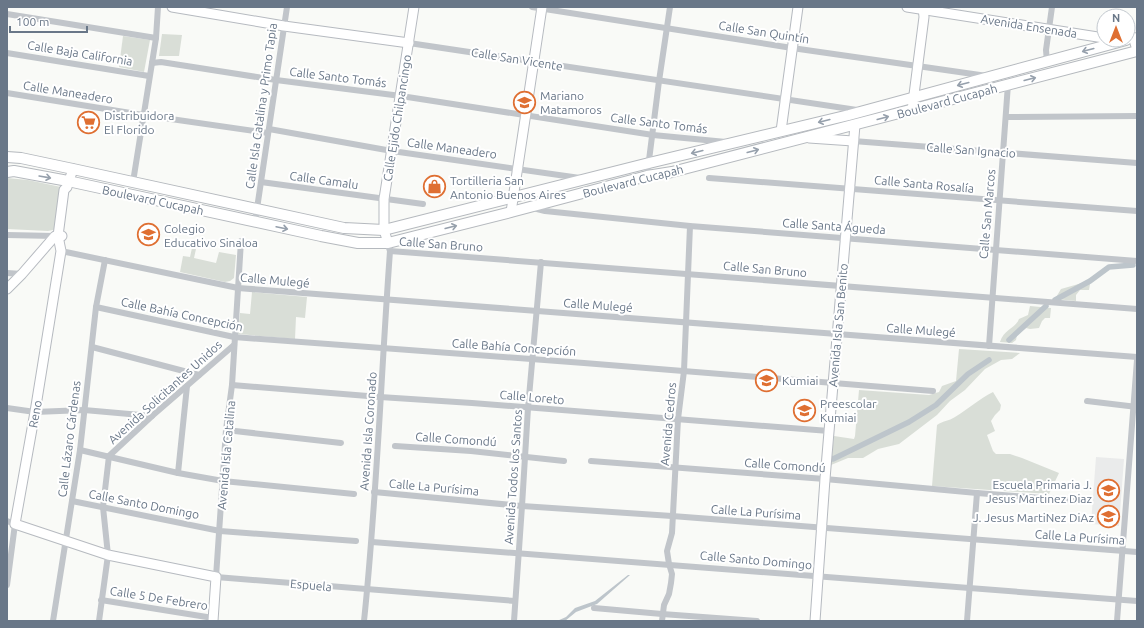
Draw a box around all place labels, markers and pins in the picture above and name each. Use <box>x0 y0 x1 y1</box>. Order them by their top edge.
school or university icon: Mariano Matamoros <box>512 89 538 115</box>
place label: Mariano Matamoros <box>540 89 602 116</box>
supermarket icon: Distribuidora El Florido <box>76 109 102 135</box>
place label: Distribuidora El Florido <box>104 109 174 136</box>
shop icon: Tortilleria San Antonio Buenos Aires <box>421 174 447 200</box>
place label: Tortilleria San Antonio Buenos Aires <box>450 174 566 201</box>
school or university icon: Colegio Educativo Sinaloa <box>136 222 162 248</box>
place label: Colegio Educativo Sinaloa <box>164 222 258 249</box>
school or university icon: Kumiai <box>753 367 779 393</box>
place label: Kumiai <box>782 374 819 387</box>
school or university icon: Preescolar Kumiai <box>792 397 818 423</box>
place label: Preescolar Kumiai <box>820 397 877 424</box>
place label: Escuela Primaria J. Jesus Martinez Diaz <box>986 478 1092 505</box>
school or university icon: Escuela Primaria J. Jesus Martinez Diaz <box>1095 478 1121 504</box>
school or university icon: J. Jesus MartiNez DiAz <box>1096 504 1122 530</box>
place label: J. Jesus MartiNez DiAz <box>973 511 1094 524</box>

